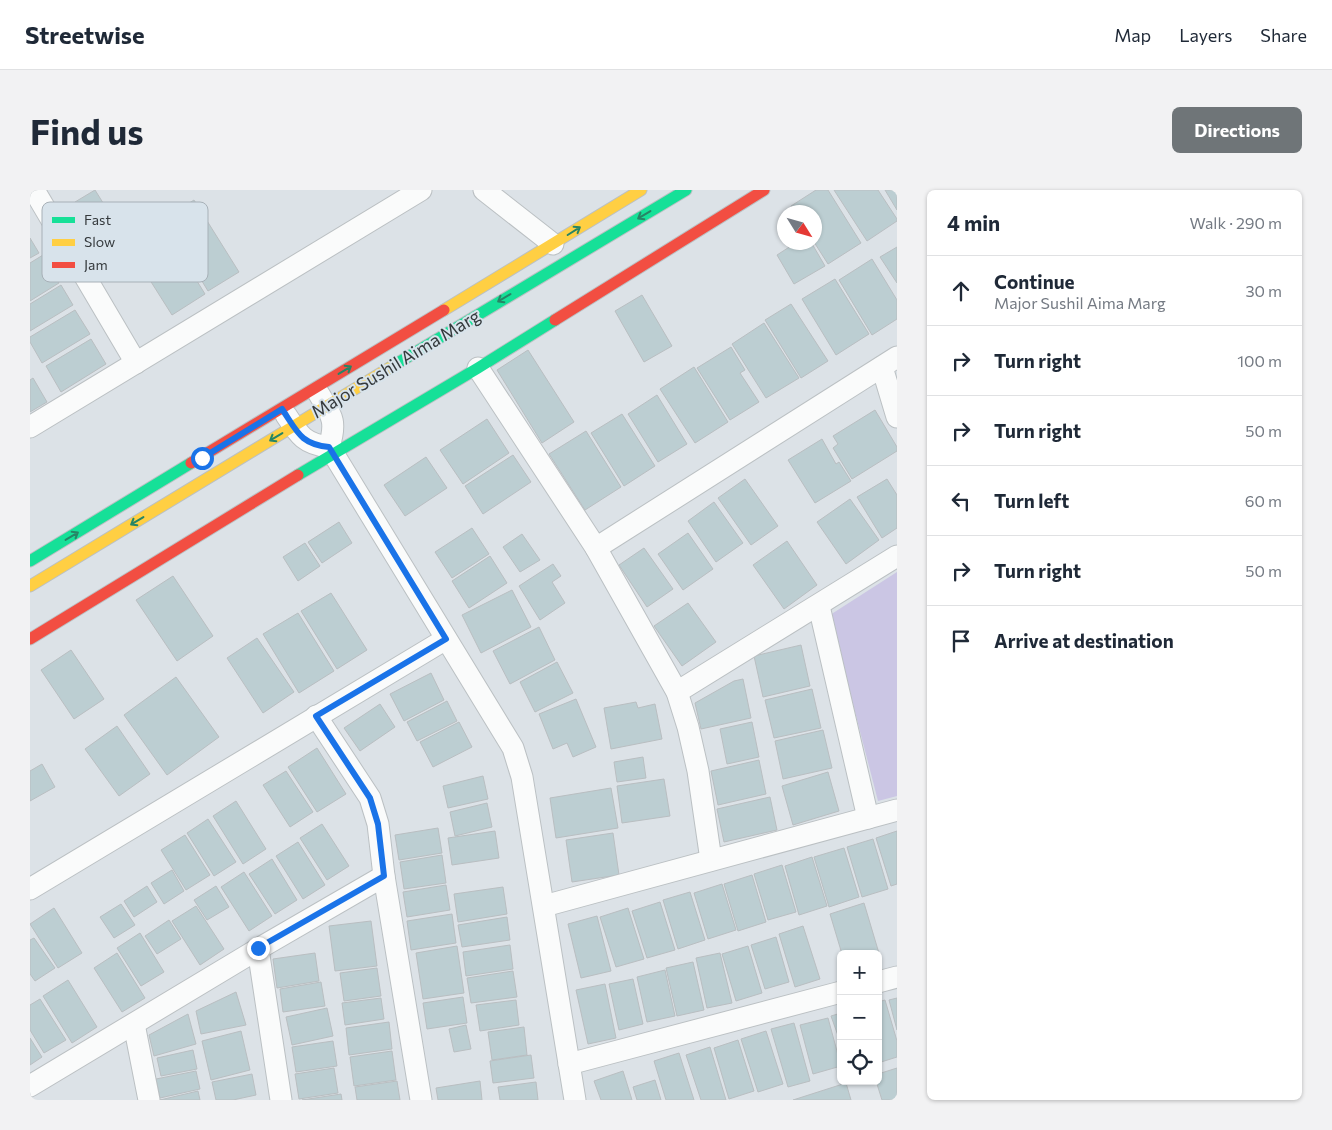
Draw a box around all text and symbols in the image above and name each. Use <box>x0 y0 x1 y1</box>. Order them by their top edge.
text: Streetwise <box>25 20 145 49</box>
text: Map <box>1114 24 1151 46</box>
text: Layers <box>1179 24 1232 46</box>
text: Share <box>1260 24 1307 46</box>
button: Directions <box>1172 107 1302 153</box>
text: Find us <box>30 109 144 152</box>
legend <box>42 202 208 282</box>
north arrow <box>777 205 822 250</box>
one-way arrow <box>637 210 651 220</box>
text: 4 min <box>947 210 1000 235</box>
text: Fast <box>84 211 111 228</box>
text: Walk · 290 m <box>1190 213 1282 232</box>
one-way arrow <box>567 226 581 236</box>
text: Slow <box>84 233 115 250</box>
text: Jam <box>84 256 108 273</box>
text: Continue <box>994 270 1074 293</box>
icon: ahead <box>947 277 975 305</box>
text: 30 m <box>1245 281 1282 300</box>
text: Major Sushil Aima Marg <box>994 293 1166 312</box>
one-way arrow <box>498 294 512 304</box>
street label: Major Sushil Aima Marg <box>307 304 484 422</box>
icon: right <box>947 347 975 375</box>
text: Turn right <box>994 349 1081 372</box>
text: 100 m <box>1237 351 1282 370</box>
one-way arrow <box>338 365 352 375</box>
icon: right <box>947 417 975 445</box>
text: Turn right <box>994 419 1081 442</box>
text: 50 m <box>1245 421 1282 440</box>
one-way arrow <box>269 433 283 443</box>
route start <box>191 447 214 470</box>
icon: left <box>947 487 975 515</box>
text: Turn left <box>994 489 1069 512</box>
text: 60 m <box>1245 491 1282 510</box>
one-way arrow <box>130 517 144 527</box>
one-way arrow <box>64 531 78 541</box>
icon: right <box>947 557 975 585</box>
text: Turn right <box>994 559 1081 582</box>
text: 50 m <box>1245 561 1282 580</box>
icon: arrive <box>947 627 975 655</box>
text: Arrive at destination <box>994 629 1174 652</box>
route end <box>247 937 270 960</box>
map controls <box>837 950 882 1085</box>
button: + <box>837 950 882 995</box>
button: − <box>837 995 882 1040</box>
button: locate <box>837 1040 882 1085</box>

